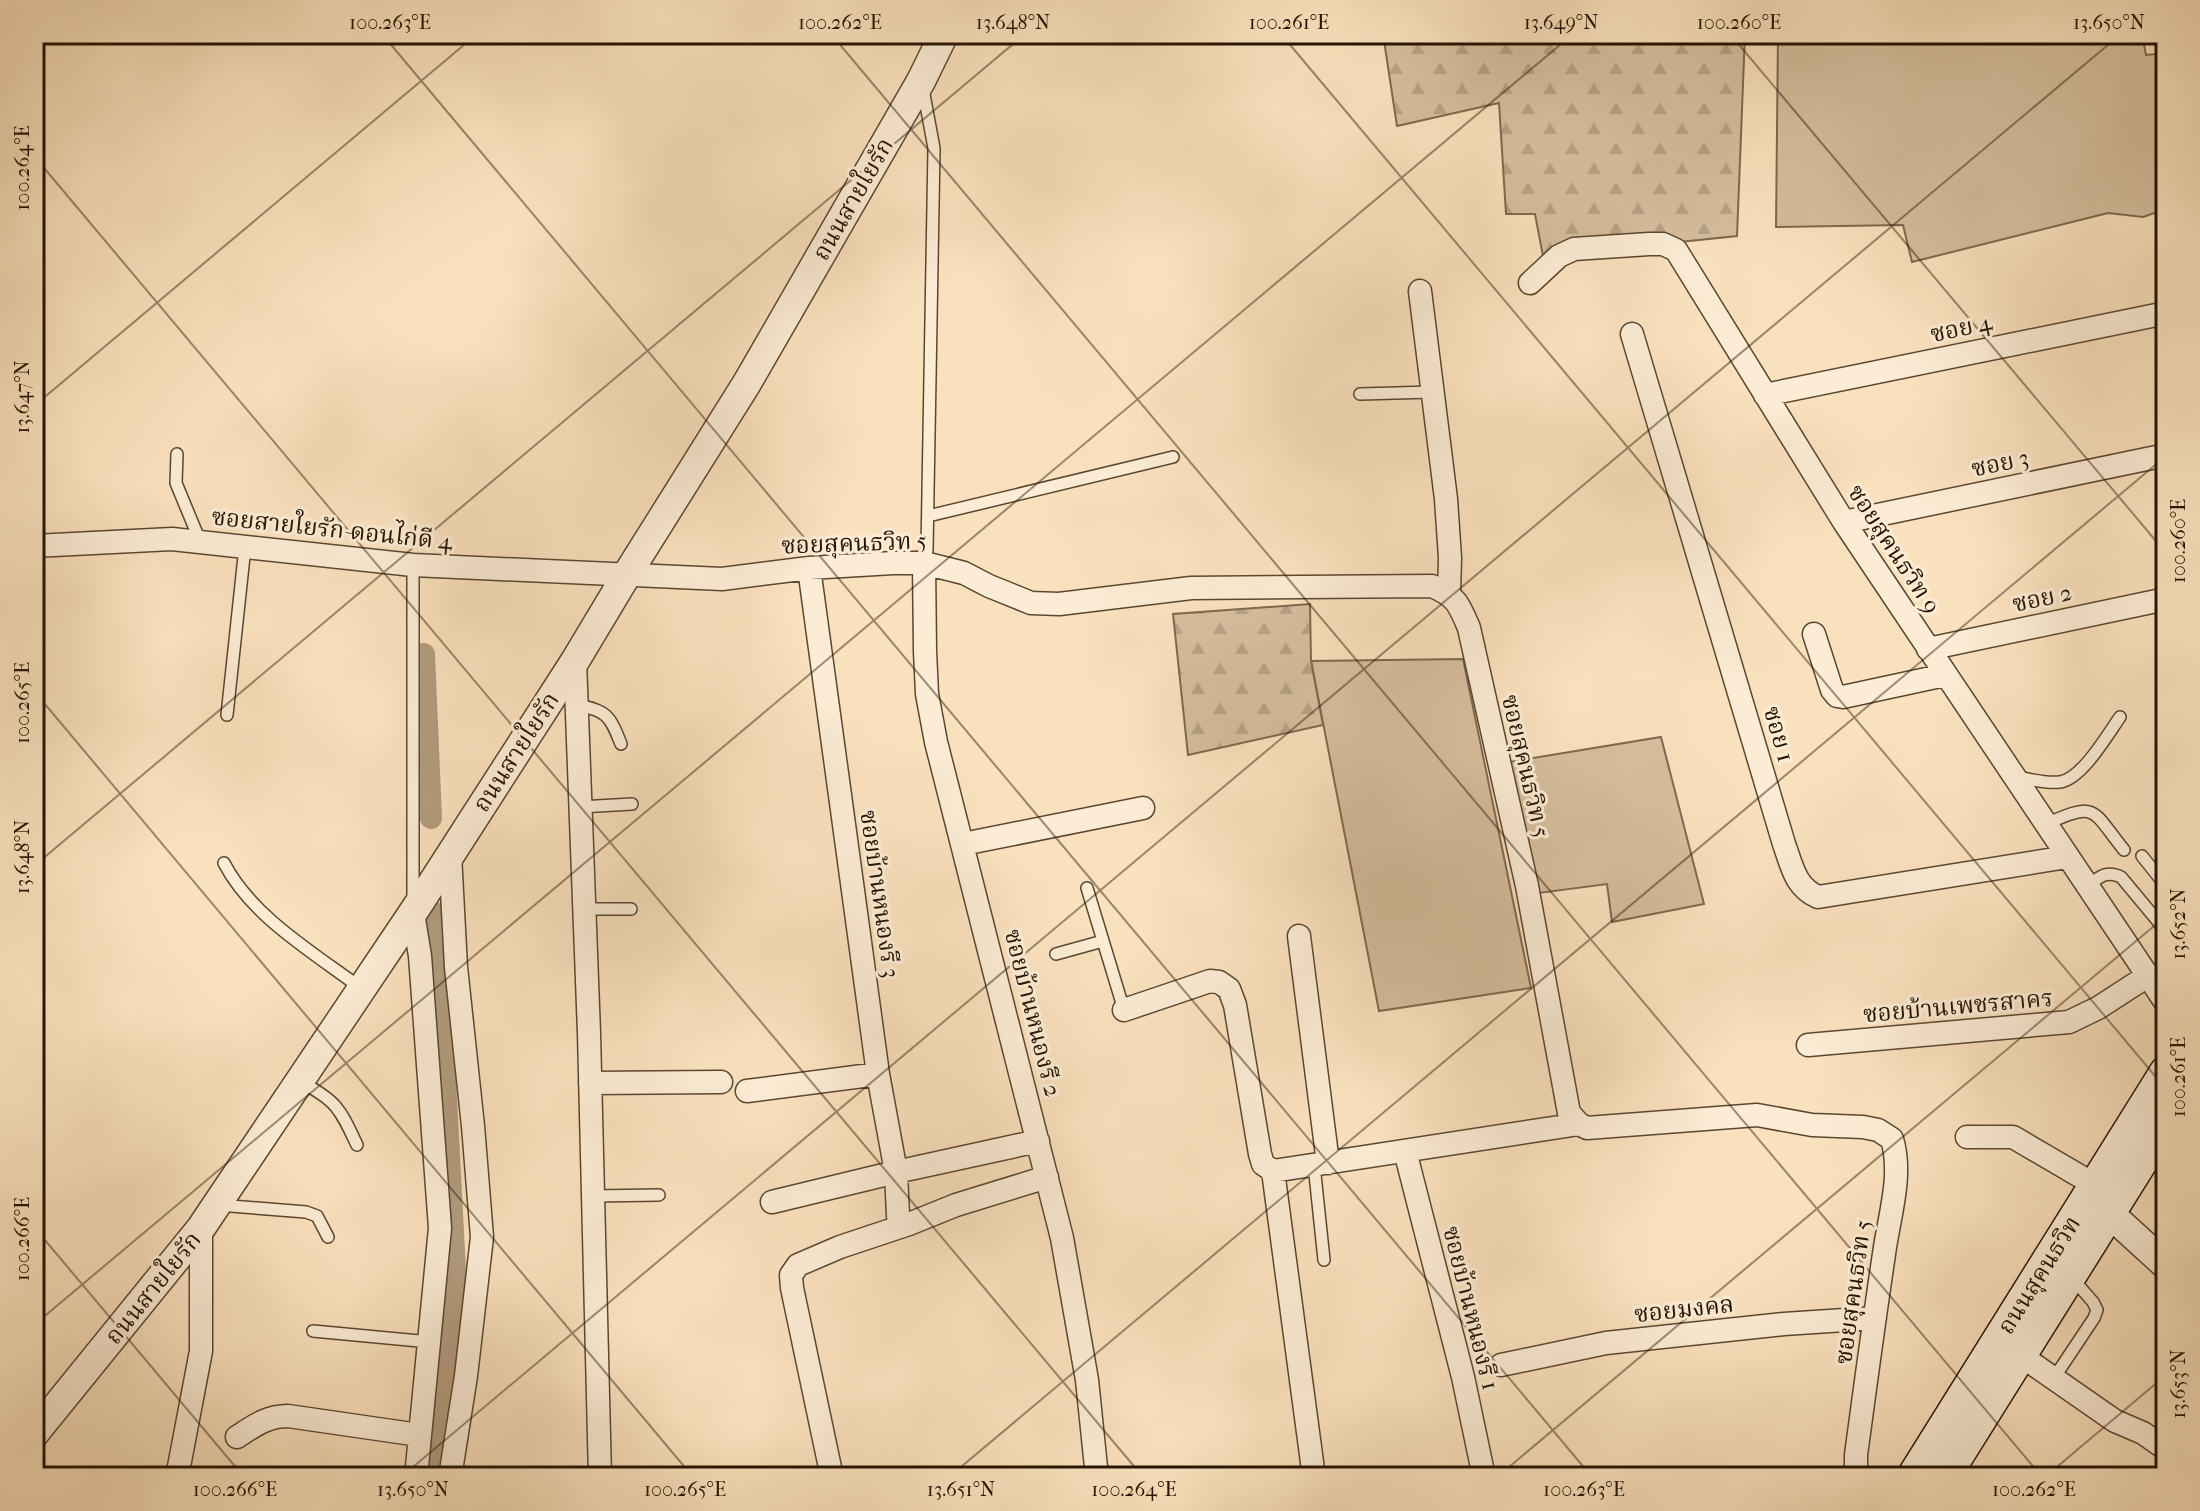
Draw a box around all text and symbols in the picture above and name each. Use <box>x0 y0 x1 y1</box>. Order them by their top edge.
text: 100.263°E <box>349 11 431 34</box>
text: 100.262°E <box>798 11 882 34</box>
text: 13.648°N <box>976 11 1050 34</box>
text: 100.261°E <box>1249 11 1329 34</box>
text: 13.649°N <box>1524 11 1598 34</box>
text: 100.260°E <box>1697 11 1781 34</box>
text: 13.650°N <box>2073 11 2145 34</box>
text: 100.264°E <box>11 125 34 211</box>
street label: ถนนสายใยรัก <box>803 131 899 265</box>
street label: ซอย 4 <box>1928 308 1995 348</box>
text: 13.647°N <box>11 360 34 434</box>
street label: ซอย 3 <box>1969 443 2031 483</box>
street label: ซอยสุคนธวิท 9 <box>1841 479 1946 619</box>
street label: ซอยสายใยรัก-ดอนไก่ดี 4 <box>210 498 455 556</box>
text: 100.260°E <box>2167 499 2190 583</box>
street label: ซอยสุคนธวิท 5 <box>781 526 927 561</box>
street label: ซอย 2 <box>2010 578 2074 618</box>
text: 100.265°E <box>11 662 34 744</box>
street label: ถนนสายใยรัก <box>464 685 565 817</box>
street label: ซอยสุคนธวิท 5 <box>1495 692 1556 840</box>
street label: ซอย 1 <box>1758 703 1800 765</box>
street label: ซอยบ้านหนองรี 3 <box>854 808 906 980</box>
text: 13.648°N <box>11 820 34 894</box>
text: 13.652°N <box>2167 888 2190 960</box>
street label: ซอยบ้านหนองรี 2 <box>999 926 1067 1100</box>
street label: ซอยบ้านเพชรสาคร <box>1862 984 2054 1028</box>
text: 100.261°E <box>2167 1037 2190 1117</box>
text: 100.266°E <box>11 1197 34 1281</box>
street label: ถนนสุคนธวิท <box>1992 1211 2087 1340</box>
street label: ซอยสุคนธวิท 5 <box>1829 1218 1878 1366</box>
street label: ซอยบ้านหนองรี 1 <box>1437 1223 1505 1393</box>
street label: ถนนสายใยรัก <box>96 1224 207 1350</box>
street label: ซอยมงคล <box>1633 1290 1735 1328</box>
text: 13.653°N <box>2167 1349 2190 1419</box>
text: 100.266°E <box>193 1478 277 1501</box>
text: 13.650°N <box>377 1478 449 1501</box>
text: 100.265°E <box>644 1478 726 1501</box>
text: 13.651°N <box>927 1478 995 1501</box>
text: 100.264°E <box>1091 1478 1177 1501</box>
text: 100.263°E <box>1543 1478 1625 1501</box>
text: 100.262°E <box>1992 1478 2076 1501</box>

